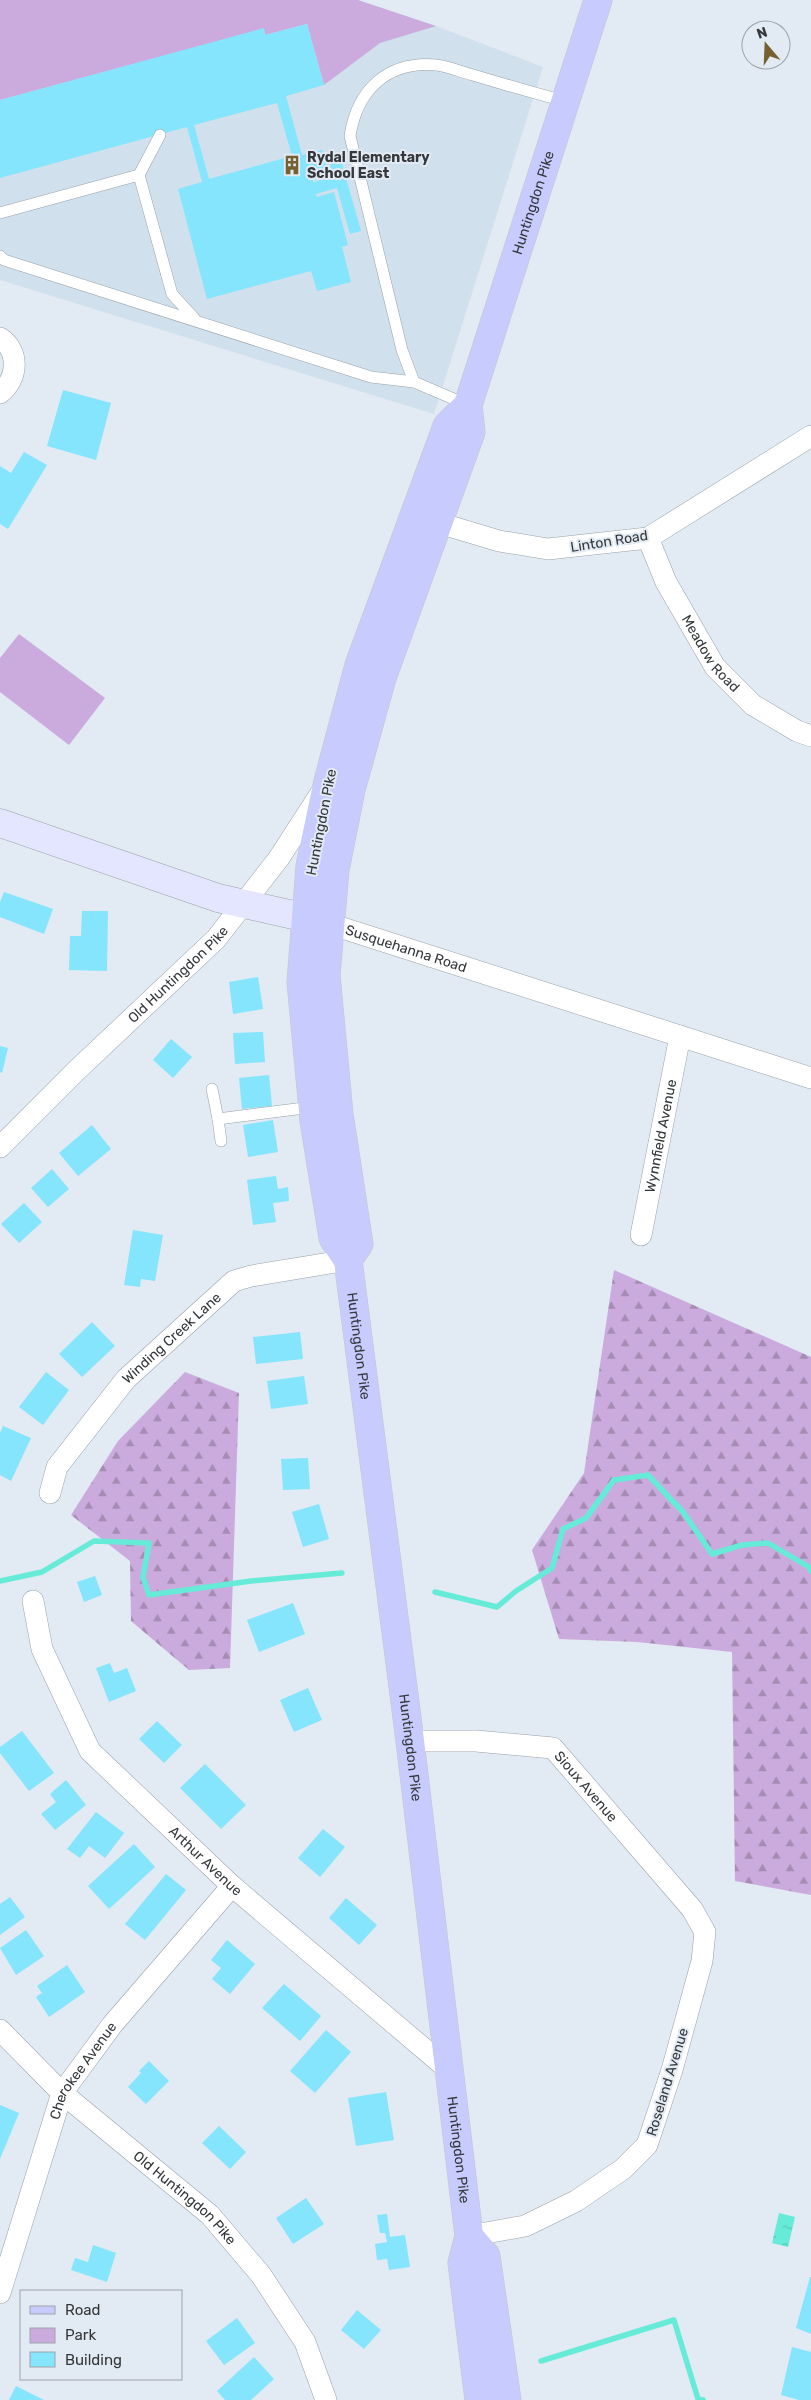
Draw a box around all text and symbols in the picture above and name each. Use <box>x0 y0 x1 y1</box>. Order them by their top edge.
north arrow <box>741 20 791 70</box>
text: N <box>754 24 769 43</box>
place label: Rydal Elementary School East <box>307 149 430 182</box>
street label: Huntingdon Pike <box>509 149 558 257</box>
building icon: Rydal Elementary School East <box>281 154 303 176</box>
street label: Linton Road <box>569 527 649 556</box>
street label: Meadow Road <box>678 612 743 696</box>
street label: Huntingdon Pike <box>303 767 340 877</box>
street label: Susquehanna Road <box>343 921 469 976</box>
street label: Old Huntingdon Pike <box>124 923 232 1027</box>
street label: Wynnfield Avenue <box>641 1078 680 1194</box>
street label: Winding Creek Lane <box>119 1289 225 1387</box>
street label: Huntingdon Pike <box>343 1291 374 1401</box>
street label: Huntingdon Pike <box>395 1693 425 1802</box>
street label: Sioux Avenue <box>550 1748 621 1826</box>
street label: Arthur Avenue <box>165 1823 245 1900</box>
street label: Cherokee Avenue <box>46 2019 121 2122</box>
street label: Roseland Avenue <box>643 2026 692 2138</box>
street label: Huntingdon Pike <box>443 2095 473 2205</box>
street label: Old Huntingdon Pike <box>130 2147 240 2248</box>
legend <box>20 2290 182 2380</box>
text: Road <box>65 2301 101 2319</box>
text: Park <box>65 2326 96 2344</box>
text: Building <box>65 2351 122 2369</box>

